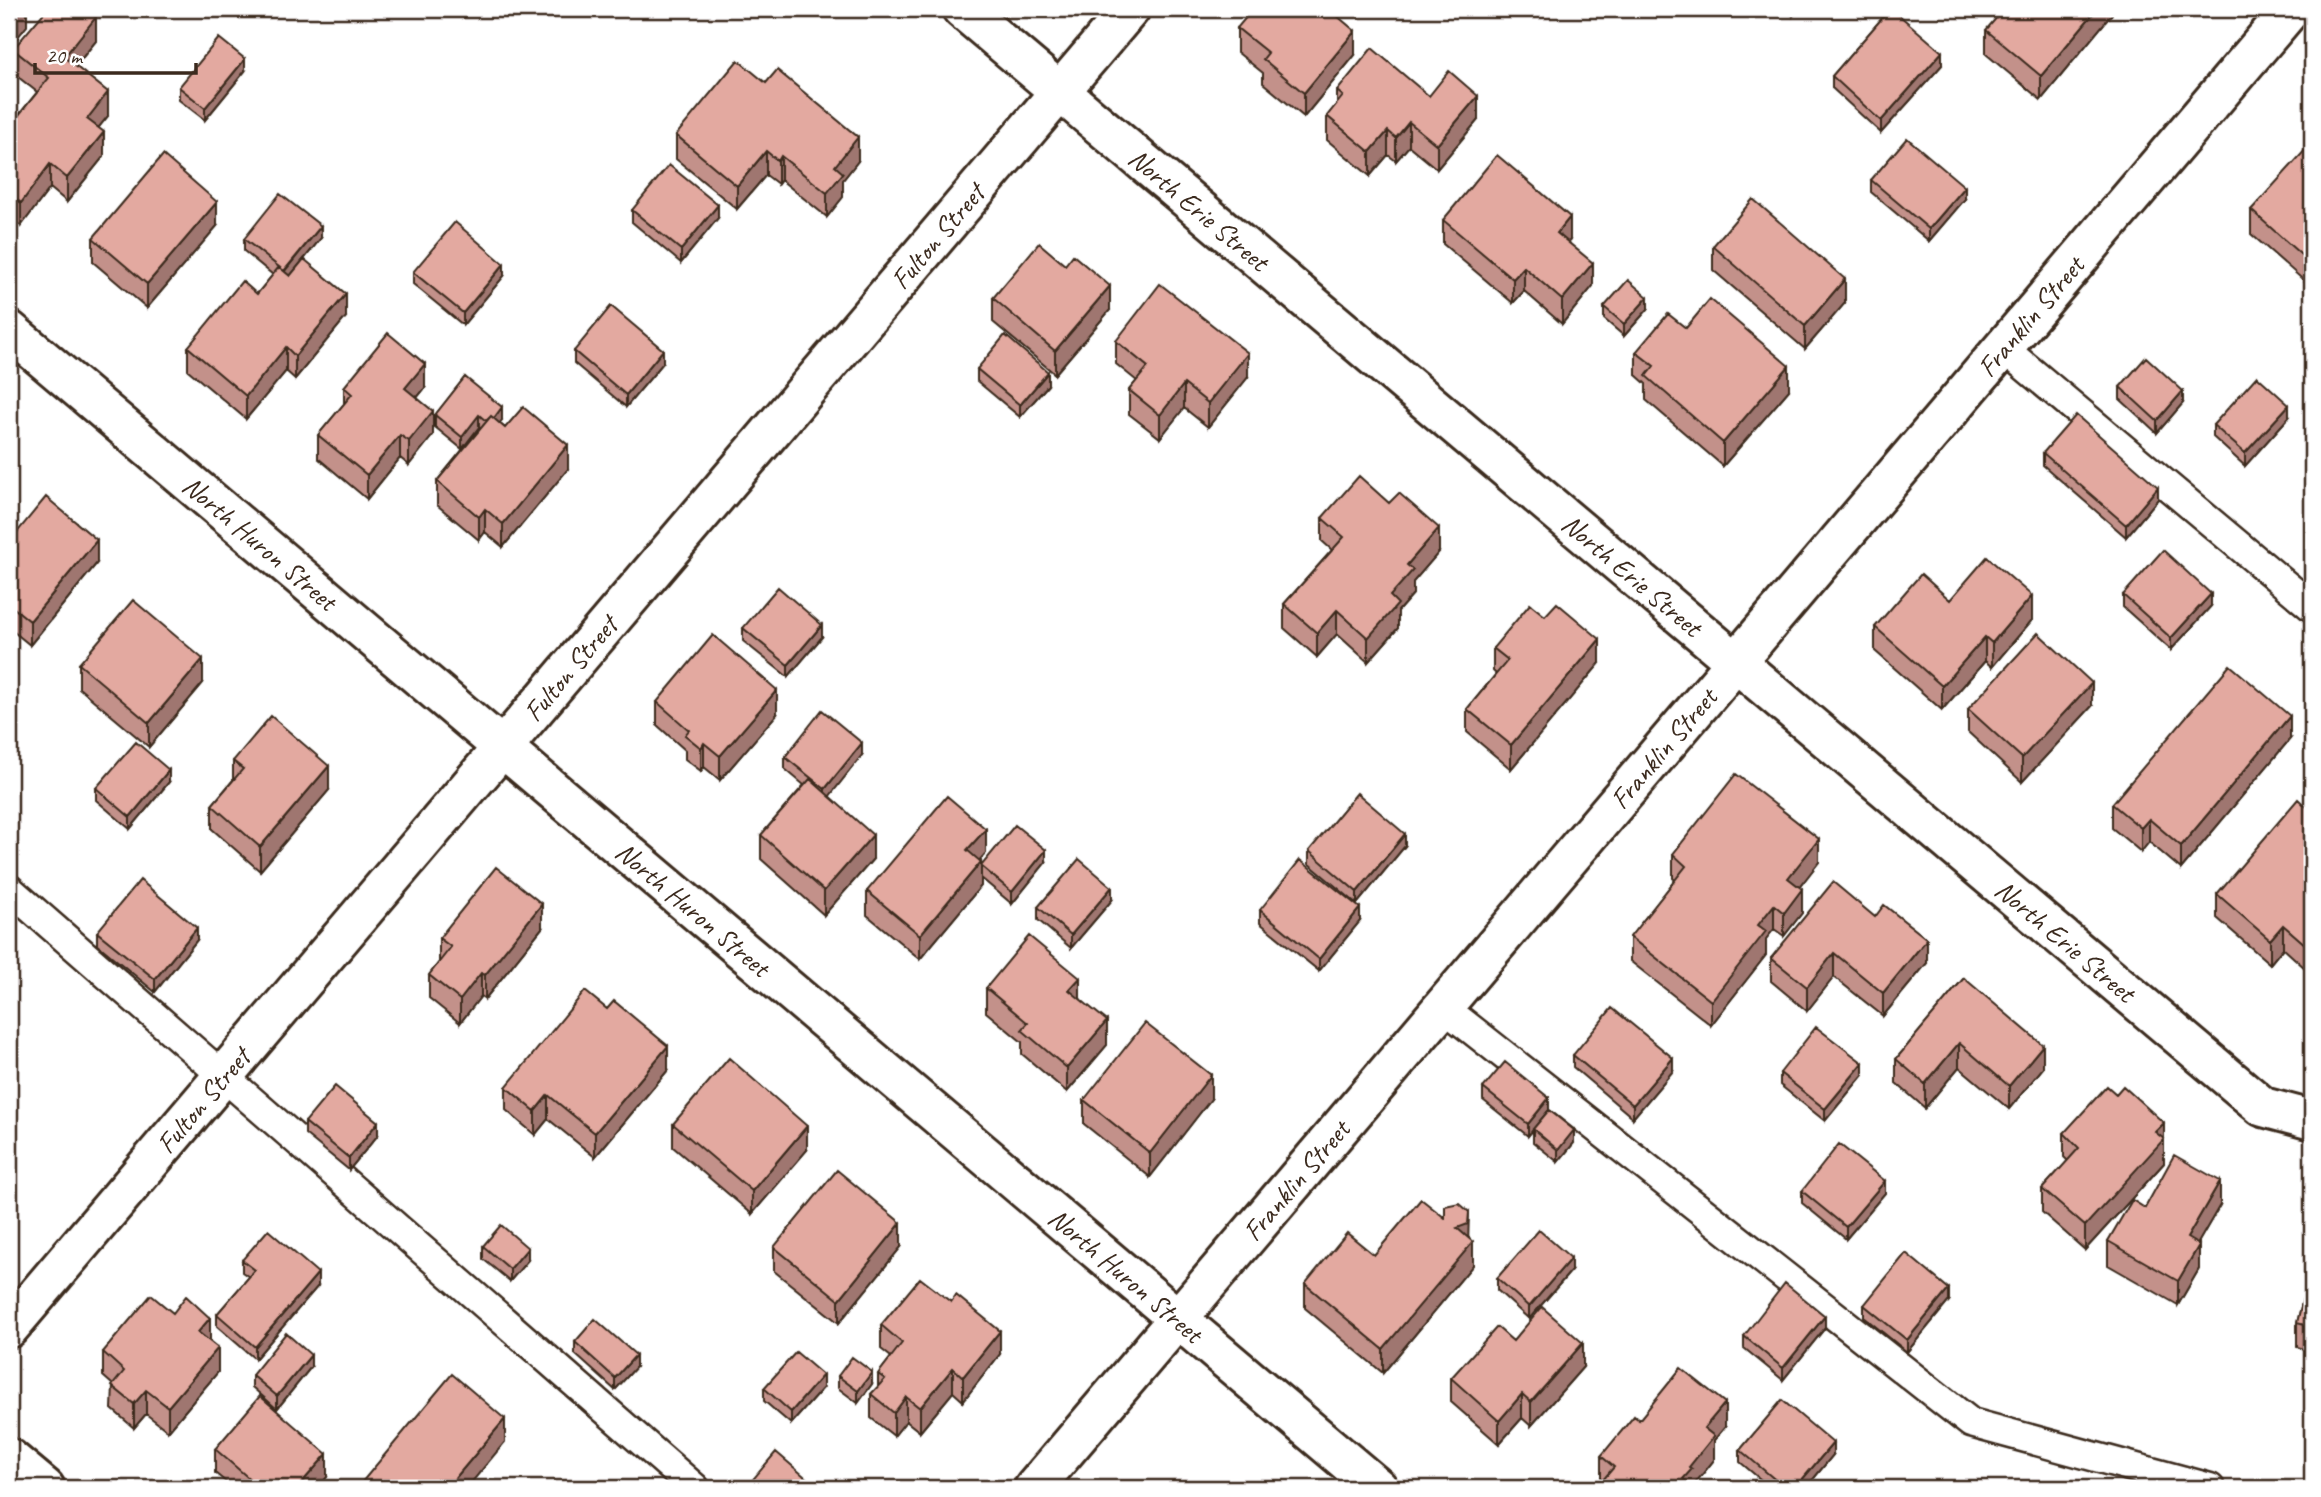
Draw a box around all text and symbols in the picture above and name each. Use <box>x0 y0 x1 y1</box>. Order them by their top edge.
scale bar <box>35 32 196 76</box>
text: 20 m <box>46 43 84 69</box>
street label: North Erie Street <box>1122 140 1278 280</box>
street label: Fulton Street <box>882 173 994 296</box>
street label: Franklin Street <box>1969 247 2093 384</box>
street label: North Huron Street <box>176 467 346 619</box>
street label: North Erie Street <box>1555 506 1711 645</box>
street label: Fulton Street <box>515 605 627 728</box>
street label: Franklin Street <box>1602 679 1726 816</box>
street label: North Huron Street <box>609 834 779 985</box>
street label: North Erie Street <box>1988 871 2145 1011</box>
street label: Fulton Street <box>148 1037 260 1160</box>
street label: Franklin Street <box>1235 1111 1358 1248</box>
street label: North Huron Street <box>1042 1200 1212 1352</box>

